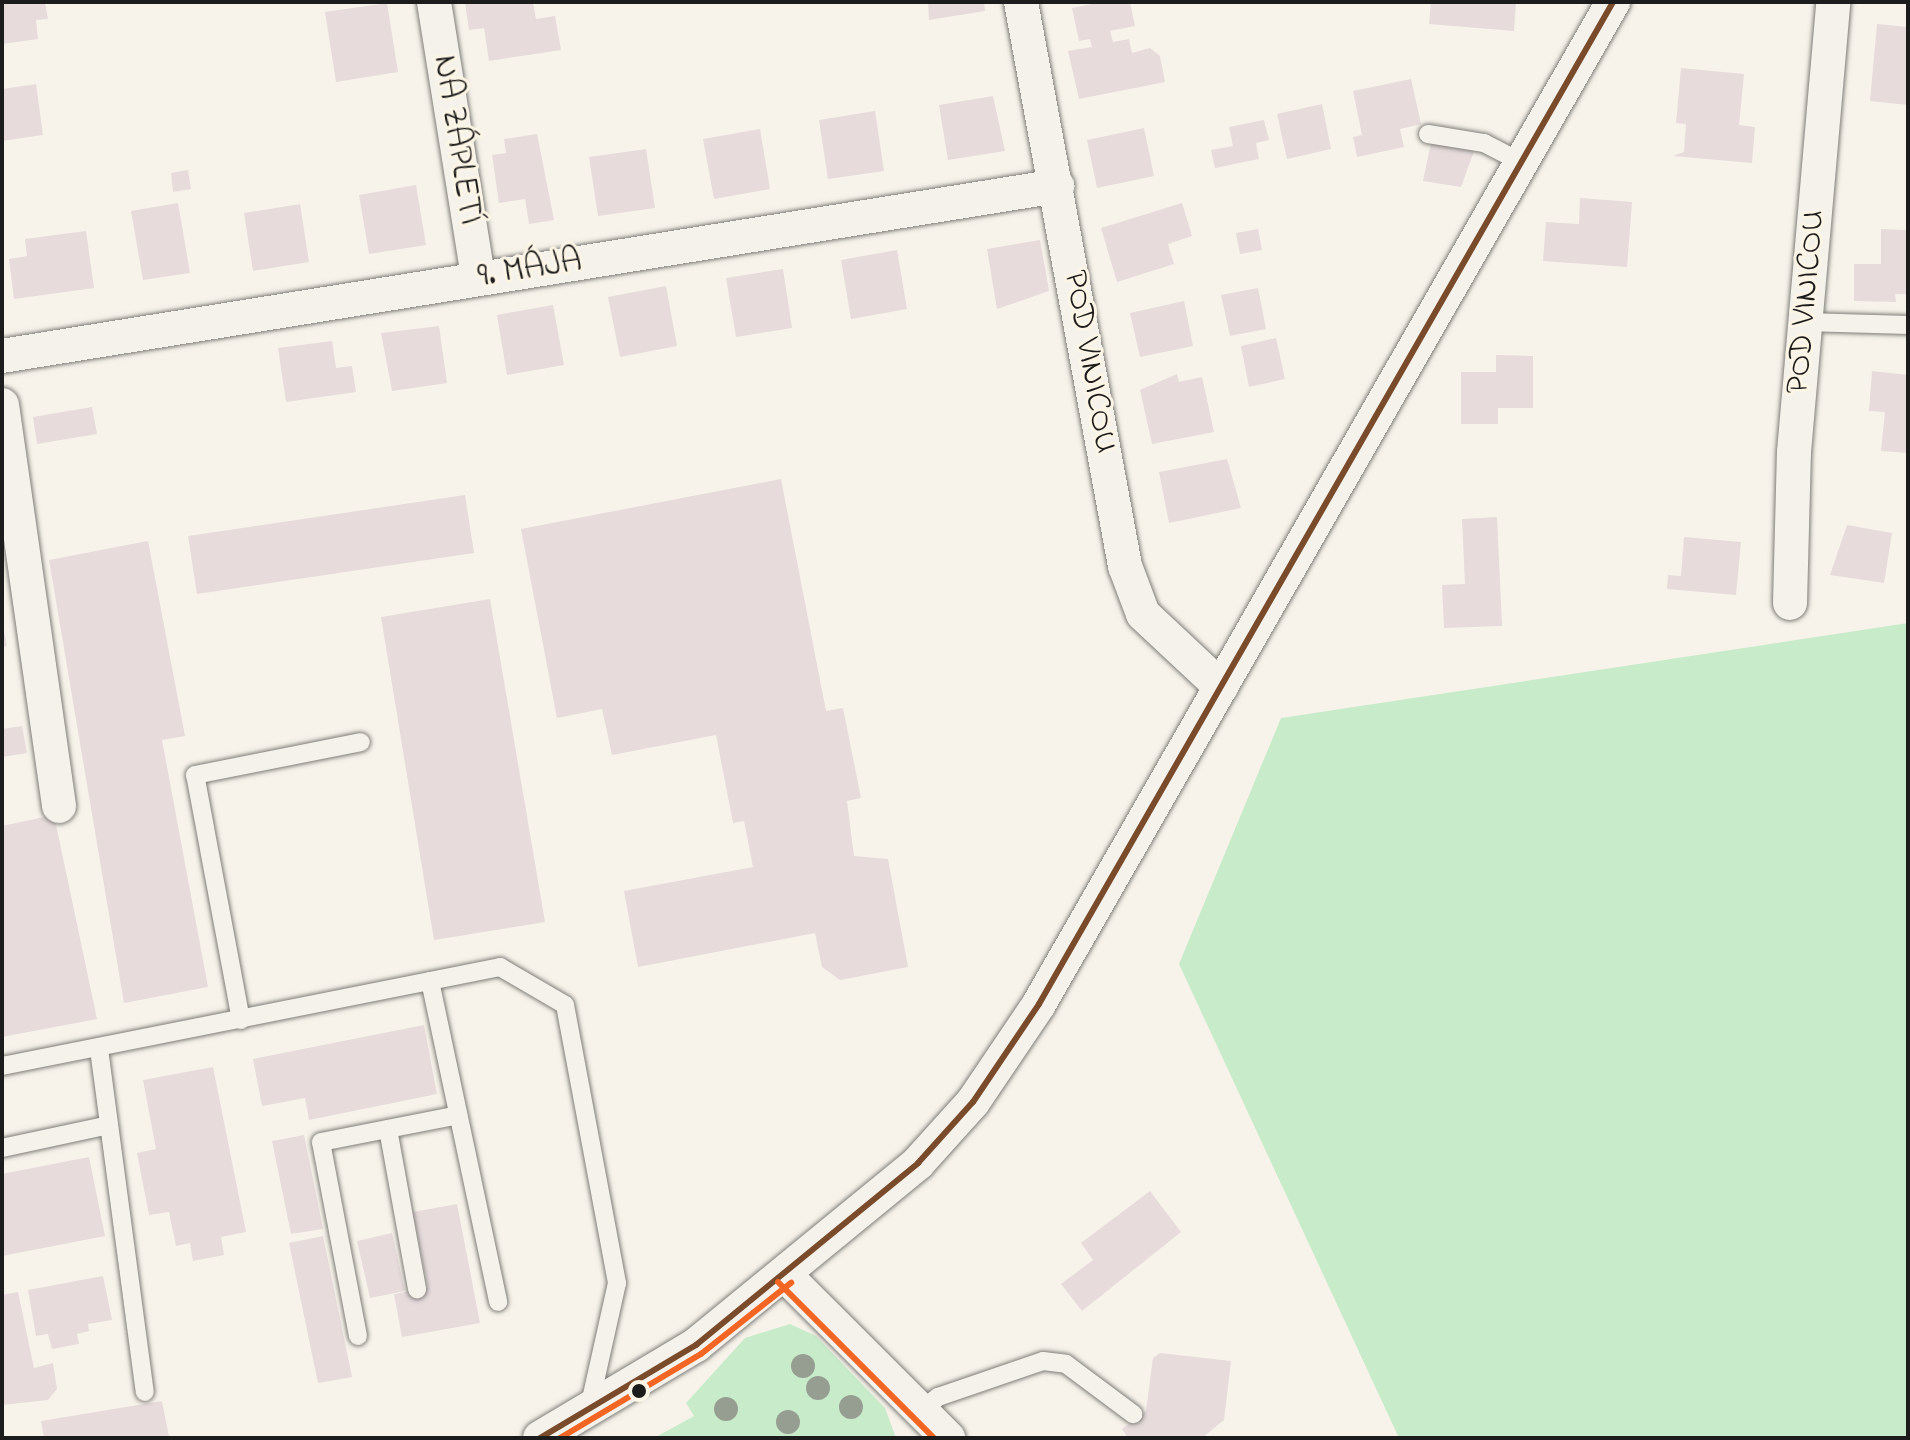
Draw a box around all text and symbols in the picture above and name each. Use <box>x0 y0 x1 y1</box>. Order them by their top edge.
street label: NA ZÁPLETÍ <box>422 52 490 228</box>
street label: POD VINICOU <box>1779 208 1835 396</box>
street label: 9. MÁJA <box>475 242 585 298</box>
street label: POD VINICOU <box>1053 267 1125 457</box>
unlabelled marker <box>631 1383 647 1399</box>

